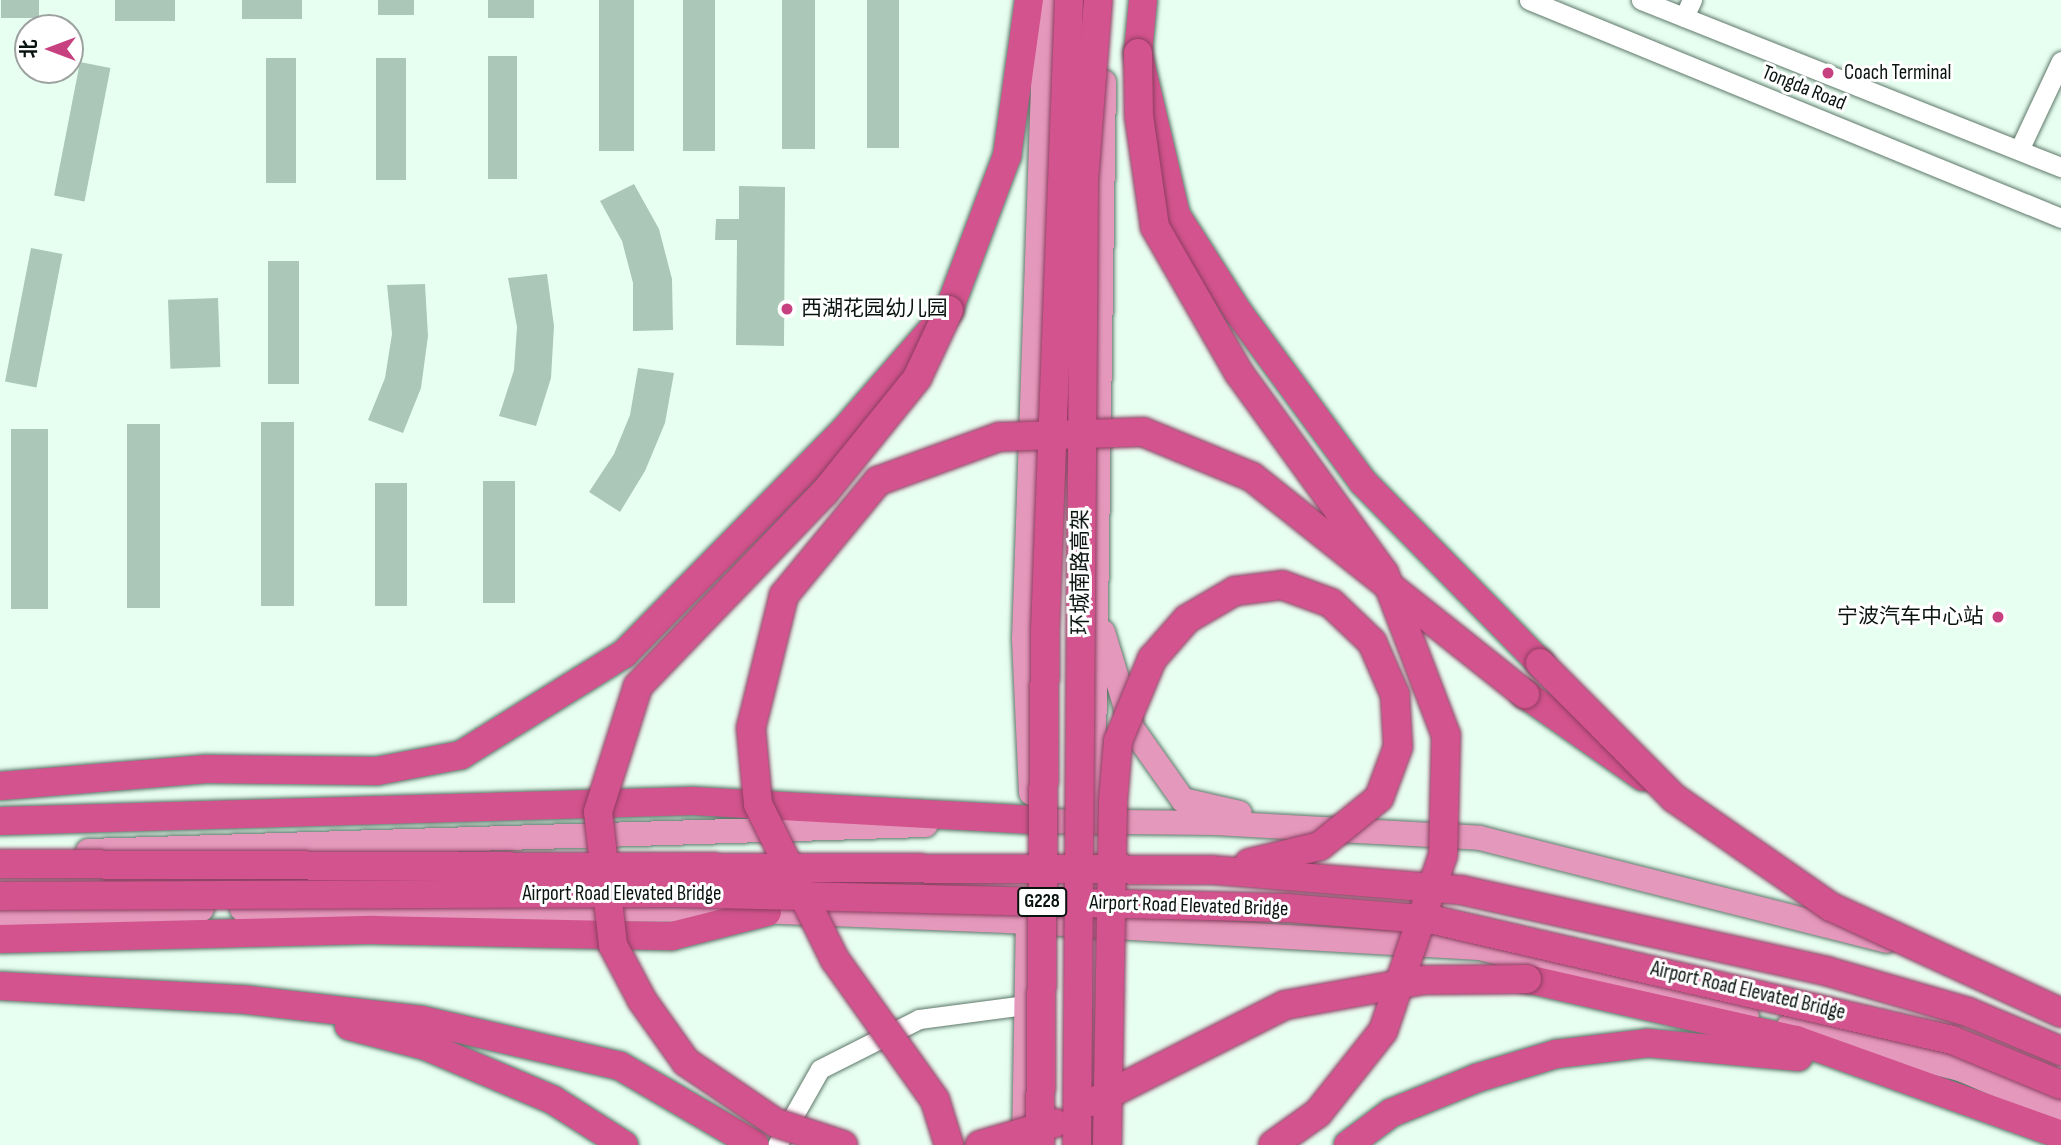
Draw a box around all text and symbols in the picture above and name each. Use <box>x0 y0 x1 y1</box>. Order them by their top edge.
north arrow <box>14 14 84 84</box>
text: 北 <box>18 40 41 59</box>
street label: Tongda Road <box>1758 60 1850 116</box>
place label: Coach Terminal <box>1844 60 1951 86</box>
marker: Coach Terminal <box>1818 63 1838 83</box>
place label: 西湖花园幼儿园 <box>801 296 948 322</box>
marker: 西湖花园幼儿园 <box>779 301 795 317</box>
street label: 环城南路高架 <box>1068 509 1094 635</box>
place label: 宁波汽车中心站 <box>1837 604 1984 630</box>
marker: 宁波汽车中心站 <box>1990 609 2006 625</box>
street label: Airport Road Elevated Bridge <box>523 881 721 907</box>
road number: G228 <box>1016 887 1068 918</box>
street label: Airport Road Elevated Bridge <box>1089 890 1289 922</box>
street label: Airport Road Elevated Bridge <box>1648 956 1848 1026</box>

